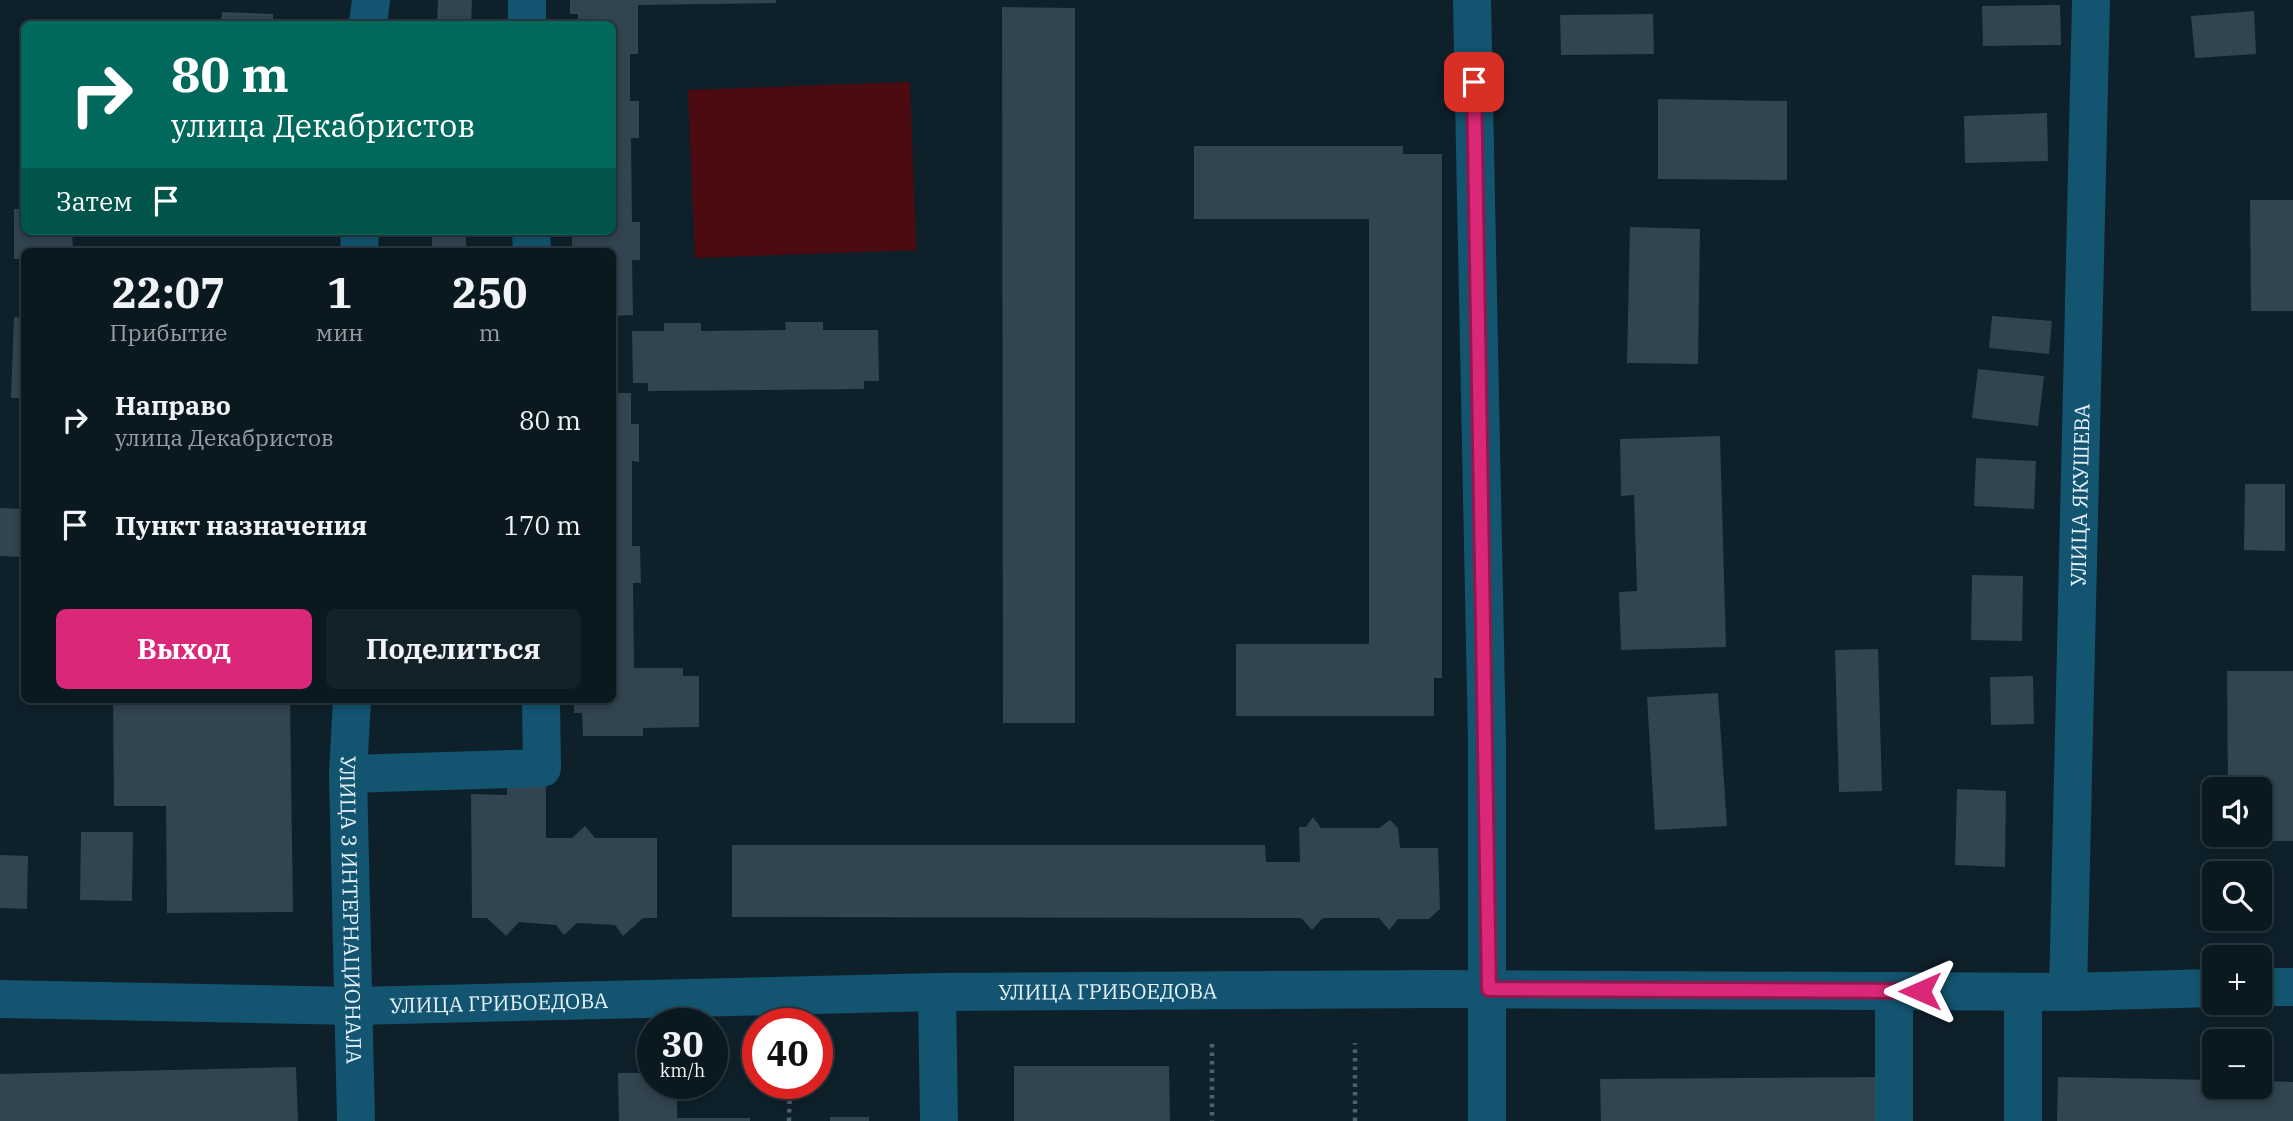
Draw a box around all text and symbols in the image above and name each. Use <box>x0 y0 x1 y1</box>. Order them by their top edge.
text: 80 m <box>171 42 289 105</box>
icon: right <box>56 49 147 140</box>
pin <box>1444 52 1504 112</box>
icon: arrive <box>1455 63 1493 101</box>
text: улица Декабристов <box>171 104 475 146</box>
icon: arrive <box>147 182 185 220</box>
text: Затем <box>56 184 133 218</box>
text: 22:07 <box>112 265 225 320</box>
text: 1 <box>327 265 352 320</box>
text: 250 <box>452 265 528 320</box>
text: Прибытие <box>109 317 227 347</box>
text: мин <box>316 317 364 347</box>
text: m <box>479 317 501 347</box>
text: Направо <box>115 388 231 422</box>
icon: right <box>56 401 94 439</box>
text: 80 m <box>519 403 581 437</box>
street label: УЛИЦА ЯКУШЕВА <box>2063 403 2096 587</box>
text: улица Декабристов <box>115 422 334 452</box>
icon: arrive <box>56 506 94 544</box>
text: Пункт назначения <box>115 508 367 542</box>
text: 170 m <box>503 508 581 542</box>
button: Выход <box>56 609 312 689</box>
button: Поделиться <box>326 609 581 689</box>
street label: УЛИЦА 3 ИНТЕРНАЦИОНАЛА <box>334 755 369 1065</box>
map controls <box>2202 777 2272 1099</box>
button: sound <box>2202 777 2272 847</box>
button: search <box>2202 861 2272 931</box>
button: + <box>2202 945 2272 1015</box>
position arrow <box>1883 954 1957 1028</box>
street label: УЛИЦА ГРИБОЕДОВА <box>998 976 1218 1006</box>
street label: УЛИЦА ГРИБОЕДОВА <box>389 986 609 1019</box>
speed limit sign: 40 <box>742 1008 833 1099</box>
text: 30 <box>661 1021 704 1067</box>
button: − <box>2202 1029 2272 1099</box>
text: km/h <box>660 1059 705 1082</box>

